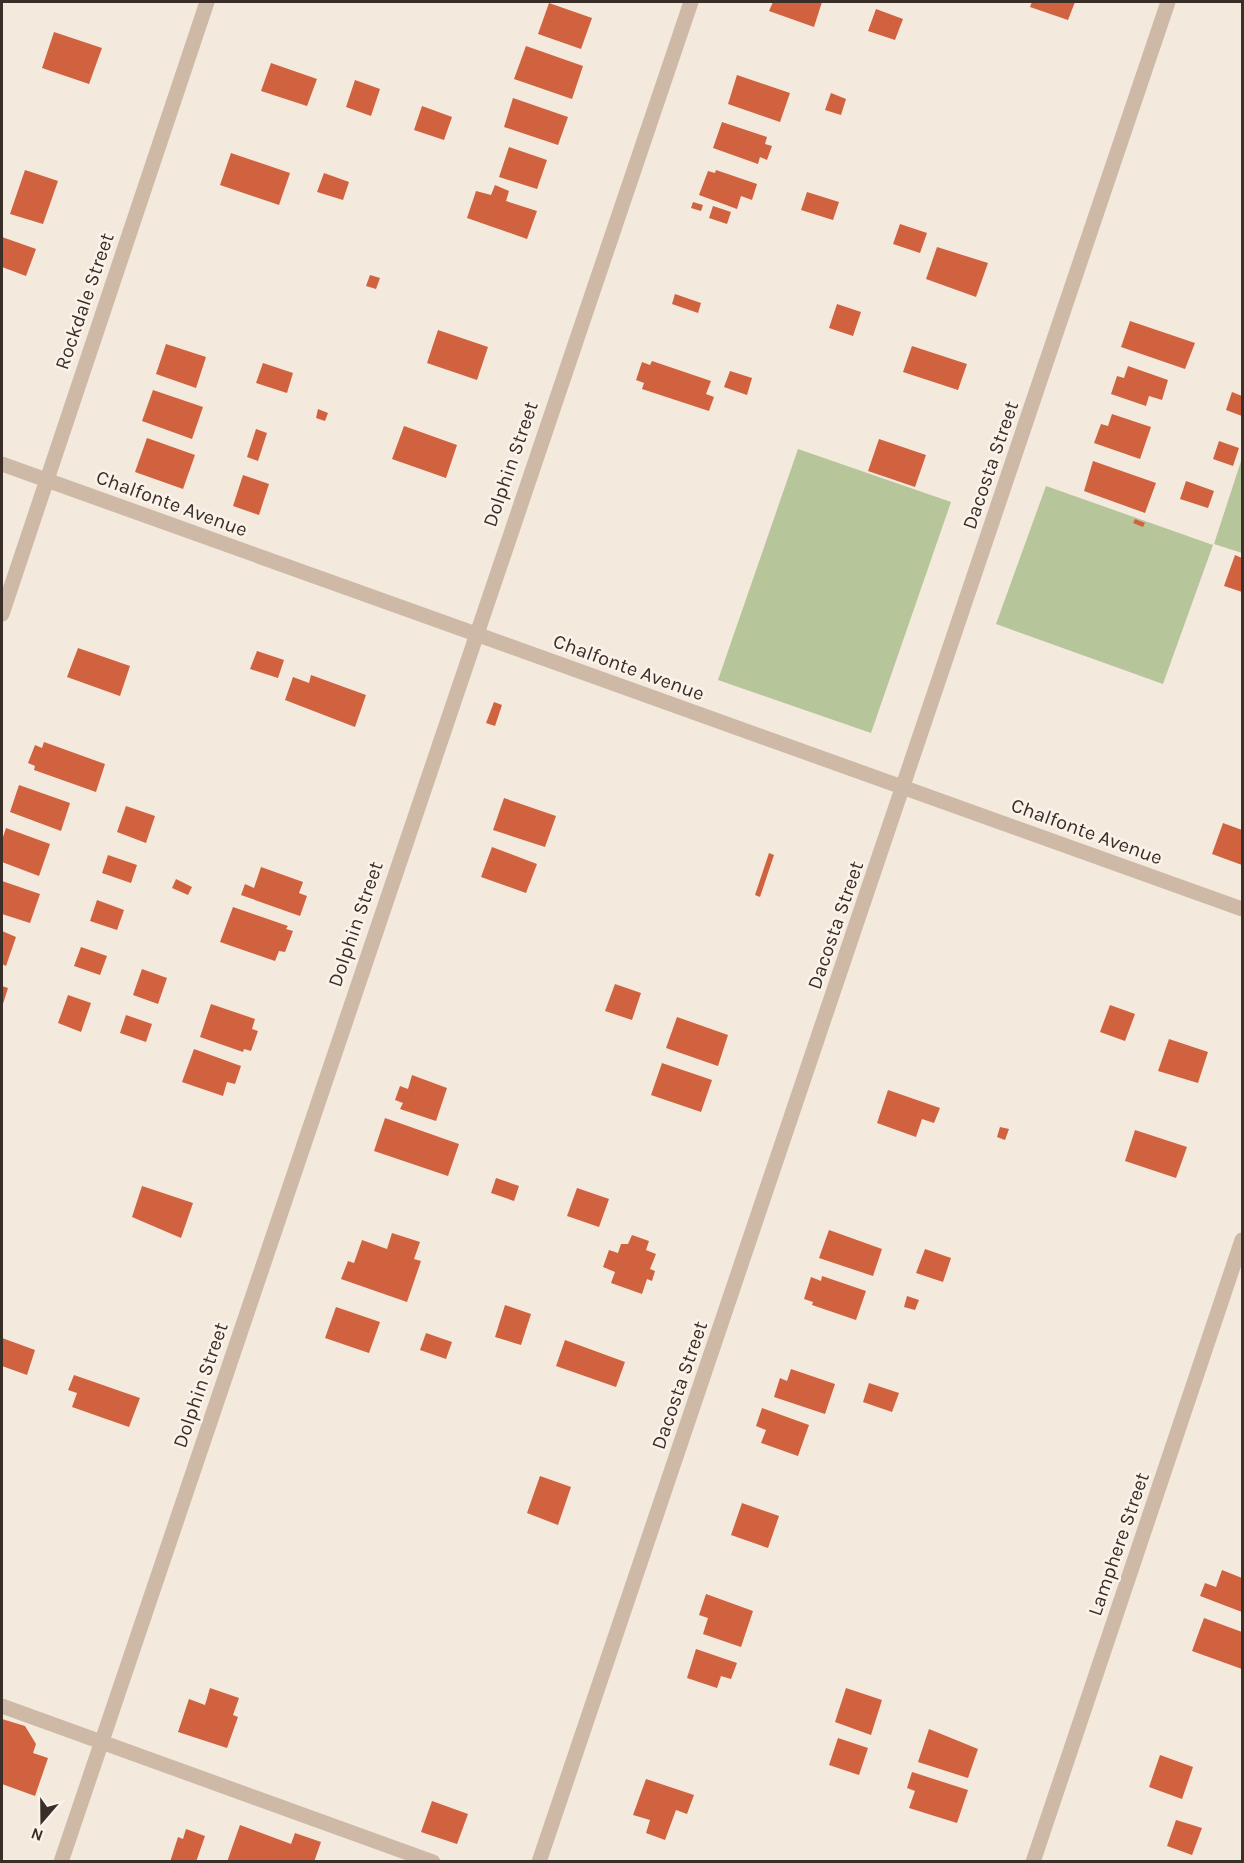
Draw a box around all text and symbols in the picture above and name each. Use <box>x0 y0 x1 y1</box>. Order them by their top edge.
street label: Rockdale Street <box>50 229 119 373</box>
street label: Dolphin Street <box>478 398 543 530</box>
street label: Dacosta Street <box>958 398 1023 532</box>
street label: Chalfonte Avenue <box>93 465 251 541</box>
street label: Chalfonte Avenue <box>550 629 708 705</box>
street label: Chalfonte Avenue <box>1008 793 1166 869</box>
street label: Dolphin Street <box>323 858 388 990</box>
street label: Dacosta Street <box>803 858 868 992</box>
street label: Dacosta Street <box>647 1318 712 1452</box>
street label: Dolphin Street <box>168 1319 233 1451</box>
street label: Lamphere Street <box>1083 1469 1154 1619</box>
north arrow <box>12 1791 72 1851</box>
text: N <box>28 1824 46 1846</box>

